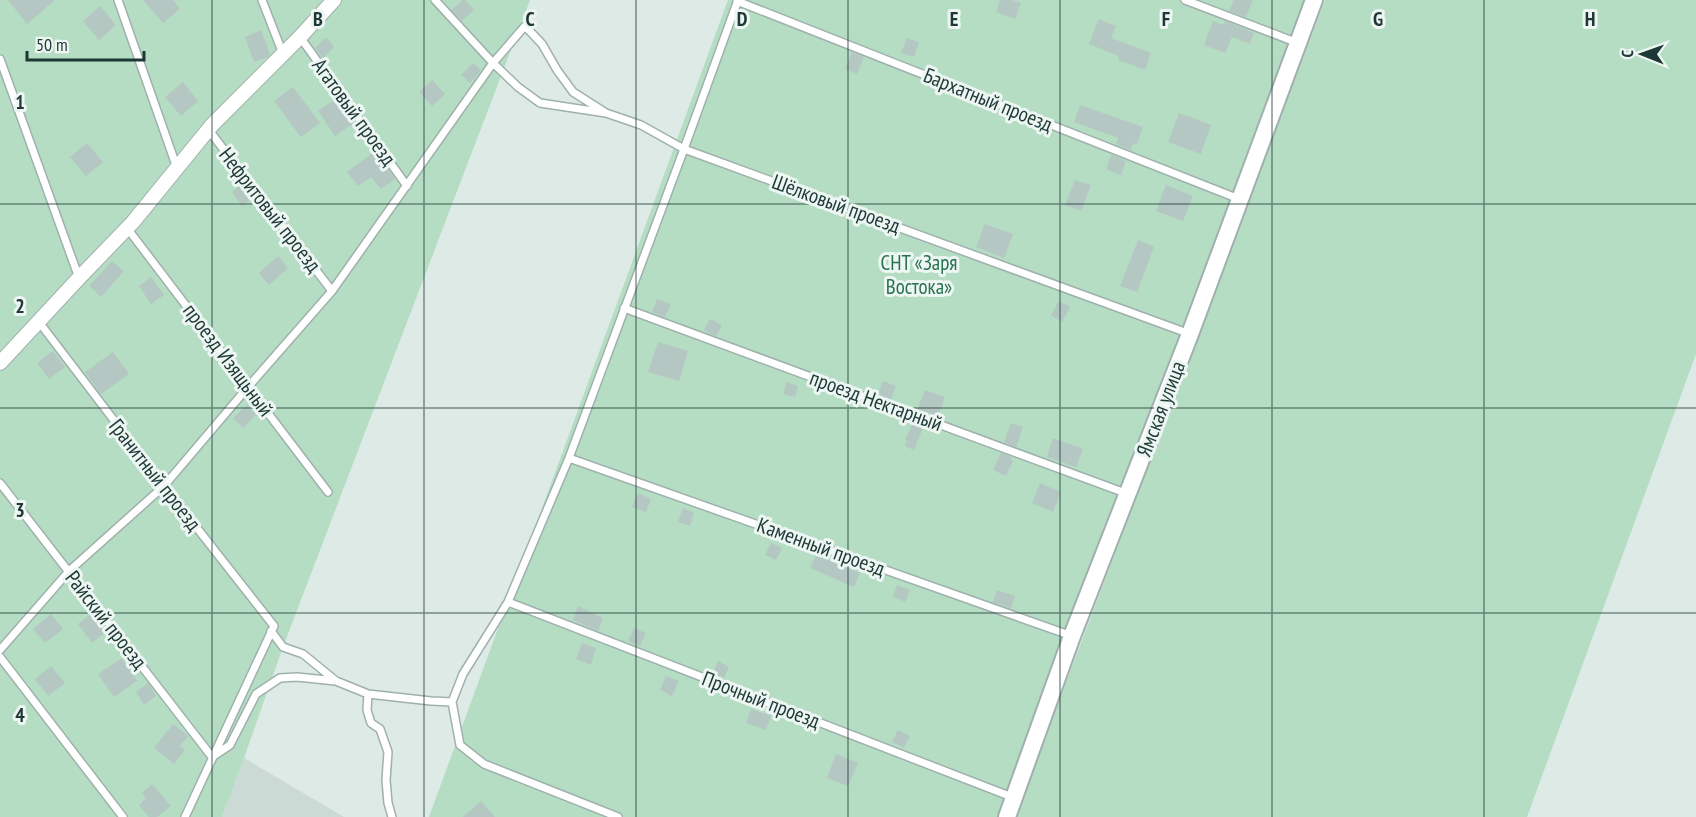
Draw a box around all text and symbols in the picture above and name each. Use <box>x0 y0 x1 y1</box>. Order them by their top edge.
text: B <box>313 6 323 32</box>
text: C <box>525 6 535 32</box>
text: D <box>737 6 748 32</box>
text: E <box>950 6 958 32</box>
text: F <box>1162 6 1170 32</box>
text: G <box>1373 6 1383 32</box>
text: H <box>1585 6 1595 32</box>
scale bar <box>27 24 144 62</box>
north arrow <box>1612 24 1672 84</box>
text: 50 m <box>36 33 68 56</box>
text: С <box>1617 49 1637 58</box>
street label: Агатовый проезд <box>306 53 402 171</box>
street label: Бархатный проезд <box>920 61 1057 138</box>
text: 1 <box>15 89 25 115</box>
street label: Нефритовый проезд <box>213 142 328 278</box>
street label: Шёлковый проезд <box>768 168 904 239</box>
park label: СНТ «Заря Востока» <box>881 249 957 300</box>
text: 2 <box>15 293 25 319</box>
street label: проезд Изящьный <box>177 298 280 421</box>
street label: Ямская улица <box>1130 357 1191 460</box>
street label: проезд Нектарный <box>806 364 946 437</box>
street label: Гранитный проезд <box>103 413 208 536</box>
text: 3 <box>15 497 25 523</box>
street label: Каменный проезд <box>754 511 889 582</box>
street label: Райский проезд <box>60 565 153 674</box>
street label: Прочный проезд <box>698 665 824 734</box>
text: 4 <box>15 702 25 728</box>

